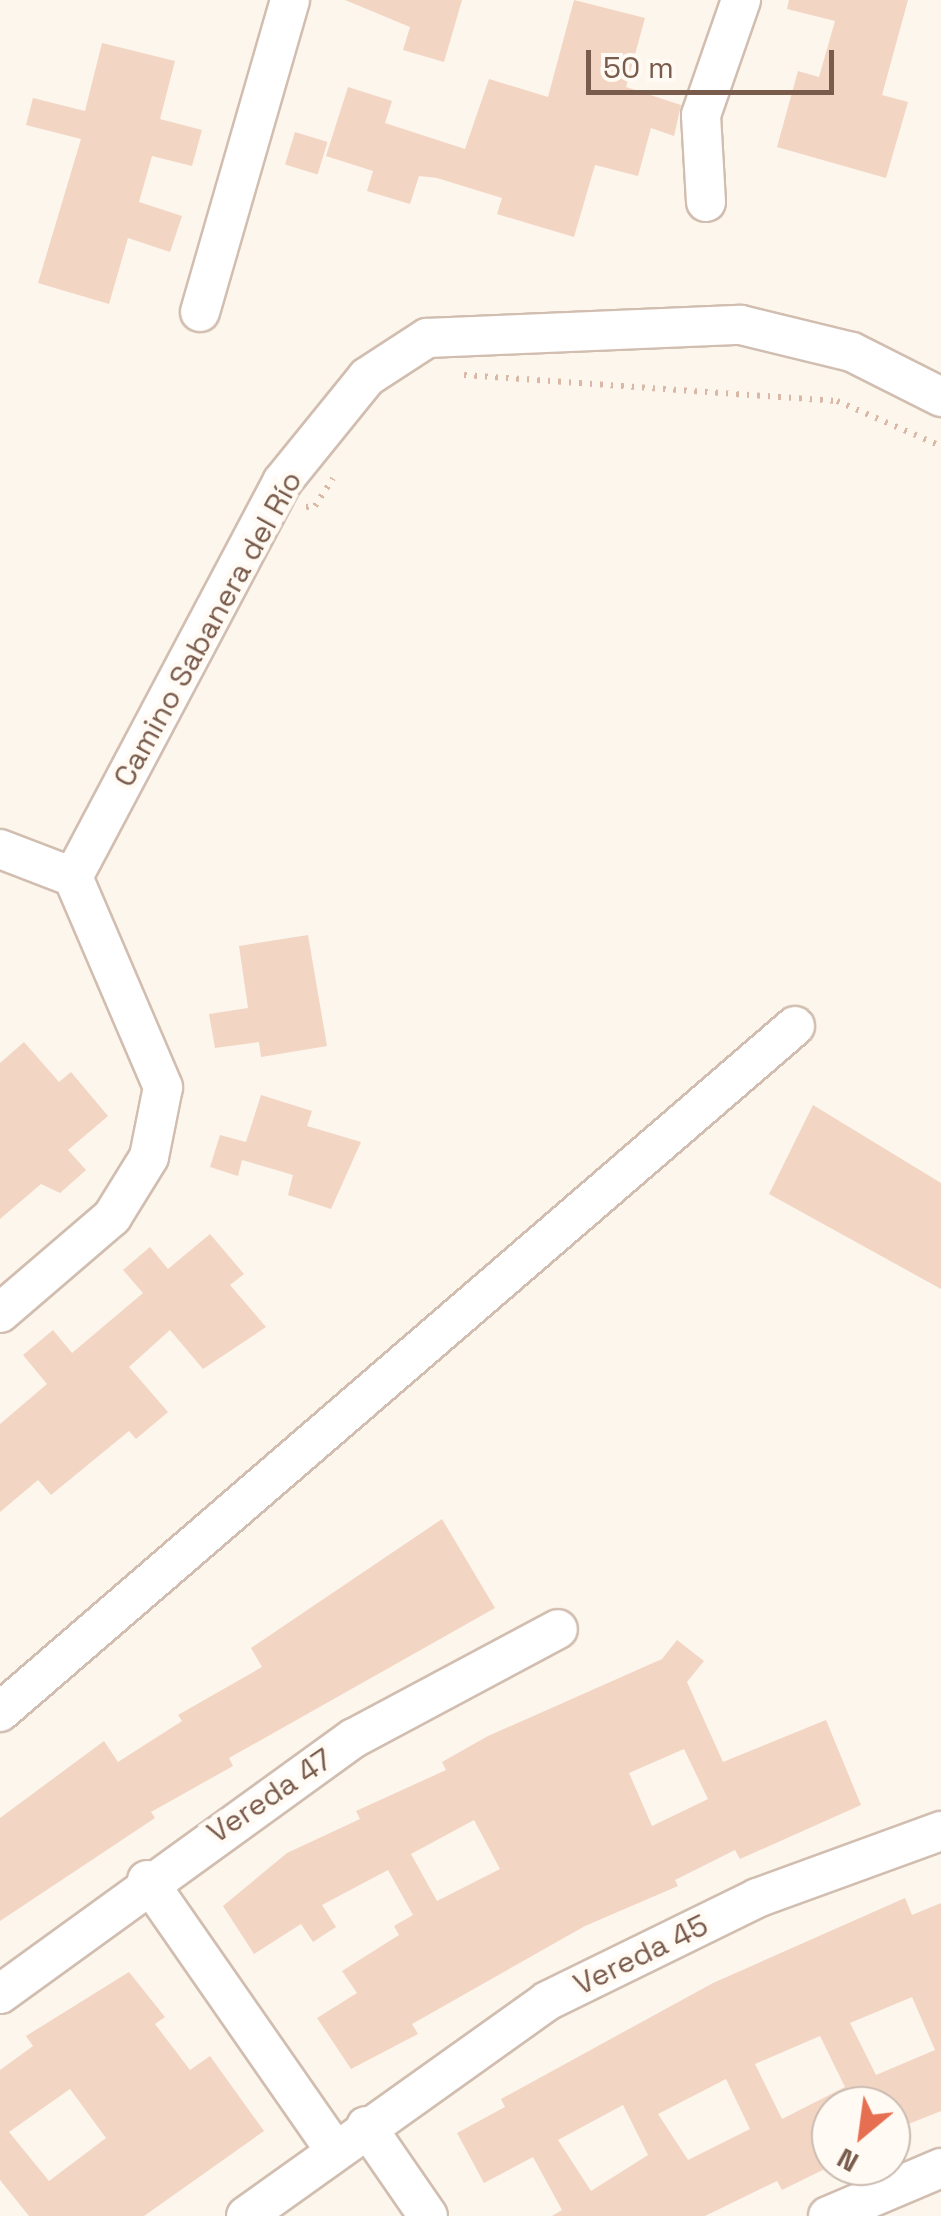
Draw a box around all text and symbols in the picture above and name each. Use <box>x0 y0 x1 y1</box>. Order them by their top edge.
scale bar <box>591 30 838 92</box>
text: 50 m <box>603 48 674 87</box>
street label: Camino Sabanera del Río <box>106 465 310 793</box>
street label: Vereda 47 <box>201 1741 339 1851</box>
street label: Vereda 45 <box>568 1907 714 2003</box>
north arrow <box>811 2086 911 2186</box>
text: N <box>830 2140 864 2181</box>

